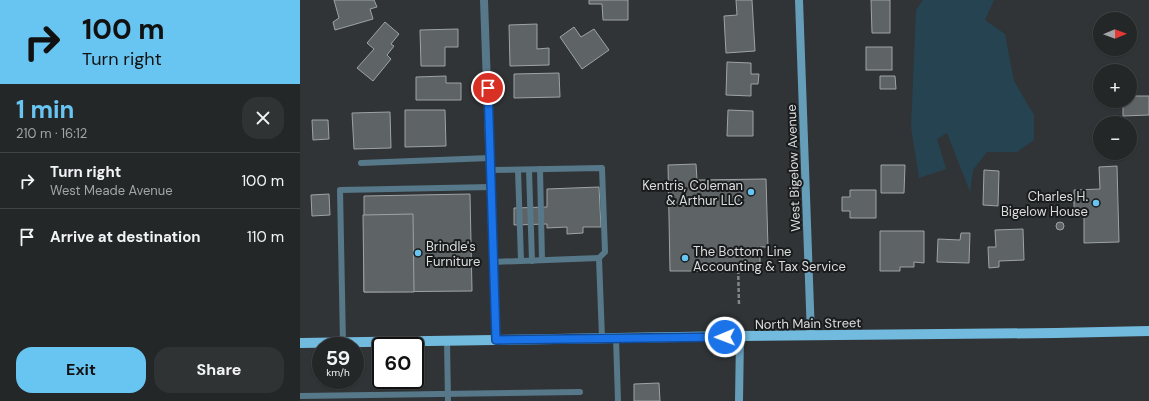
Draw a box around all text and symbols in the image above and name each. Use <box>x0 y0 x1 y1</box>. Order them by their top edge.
text: 100 m <box>82 11 165 48</box>
north arrow <box>1093 12 1137 56</box>
map controls <box>1093 12 1137 160</box>
icon: right <box>16 16 68 68</box>
text: Turn right <box>82 47 162 71</box>
button: + <box>1093 64 1137 108</box>
pin <box>471 71 505 105</box>
icon: arrive <box>477 77 499 99</box>
text: 1 min <box>16 94 74 125</box>
button: close <box>242 97 284 139</box>
street label: West Bigelow Avenue <box>783 104 804 232</box>
button: − <box>1093 116 1137 160</box>
text: 210 m · 16:12 <box>16 125 87 142</box>
text: Turn right <box>50 162 121 182</box>
icon: right <box>16 170 38 192</box>
text: 100 m <box>241 171 284 191</box>
place label: Kentris, Coleman & Arthur LLC <box>642 177 743 209</box>
text: West Meade Avenue <box>50 182 173 199</box>
marker: Kentris, Coleman & Arthur LLC <box>746 187 756 197</box>
place label: Charles H. Bigelow House <box>1001 188 1088 220</box>
marker: Charles H. Bigelow House <box>1091 198 1101 208</box>
icon: arrive <box>16 226 38 248</box>
text: Arrive at destination <box>50 227 201 247</box>
text: 110 m <box>247 227 284 247</box>
place label: Brindle's Furniture <box>426 238 480 270</box>
place label: The Bottom Line Accounting & Tax Service <box>693 243 846 275</box>
marker: Brindle's Furniture <box>413 248 423 258</box>
marker: The Bottom Line Accounting & Tax Service <box>680 253 690 263</box>
street label: North Main Street <box>755 314 861 333</box>
position arrow <box>704 316 746 358</box>
speed limit sign: 60 <box>372 337 424 389</box>
text: 59 <box>326 345 350 371</box>
button: Exit <box>16 347 146 393</box>
button: Share <box>154 347 284 393</box>
text: km/h <box>326 366 350 379</box>

